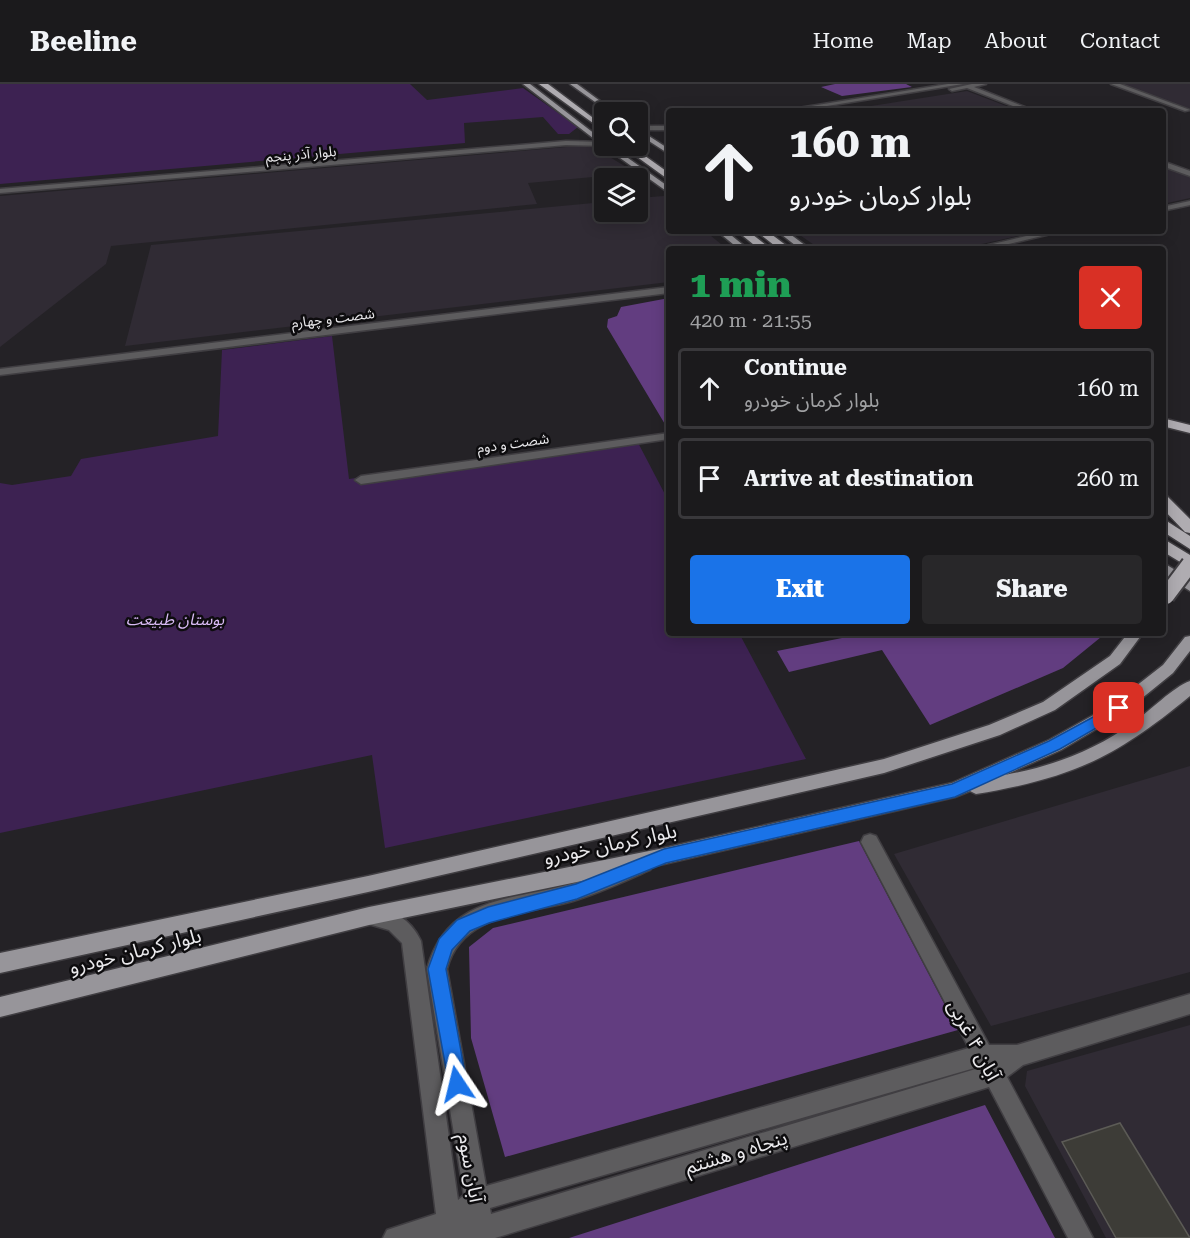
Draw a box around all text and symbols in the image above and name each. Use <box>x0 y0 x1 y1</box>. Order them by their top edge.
text: Beeline <box>30 25 137 58</box>
text: Home <box>813 29 874 53</box>
text: Map <box>907 29 952 53</box>
text: About <box>985 29 1047 53</box>
text: Contact <box>1080 29 1160 53</box>
map controls <box>594 102 648 222</box>
button: search <box>594 102 648 156</box>
text: 160 m <box>789 118 911 167</box>
icon: ahead <box>690 132 768 210</box>
street label: بلوار آذر پنجم <box>265 143 338 168</box>
button: layers <box>594 168 648 222</box>
text: بلوار کرمان خودرو <box>789 180 972 212</box>
text: 1 min <box>690 264 791 306</box>
button: close <box>1079 266 1142 329</box>
street label: شصت و چهارم <box>290 305 376 334</box>
text: 420 m · 21:55 <box>690 308 812 332</box>
text: Continue <box>744 355 847 380</box>
icon: ahead <box>693 372 726 405</box>
text: 160 m <box>1076 376 1139 401</box>
text: بلوار کرمان خودرو <box>744 388 879 412</box>
street label: شصت و دوم <box>476 430 551 459</box>
icon: arrive <box>693 462 726 495</box>
text: Arrive at destination <box>744 466 973 491</box>
text: 260 m <box>1076 466 1139 491</box>
button: Exit <box>690 555 910 624</box>
button: Share <box>922 555 1142 624</box>
park label: بوستان طبیعت <box>126 610 225 629</box>
pin <box>1093 682 1144 733</box>
icon: arrive <box>1102 691 1135 724</box>
street label: بلوار کرمان خودرو <box>541 818 679 870</box>
street label: بلوار کرمان خودرو <box>66 923 204 979</box>
street label: آبان ۴ غربی <box>943 995 1006 1086</box>
position arrow <box>425 1052 489 1116</box>
street label: پنجاه و هشتم <box>682 1125 791 1182</box>
street label: آبان سوم <box>450 1132 489 1206</box>

